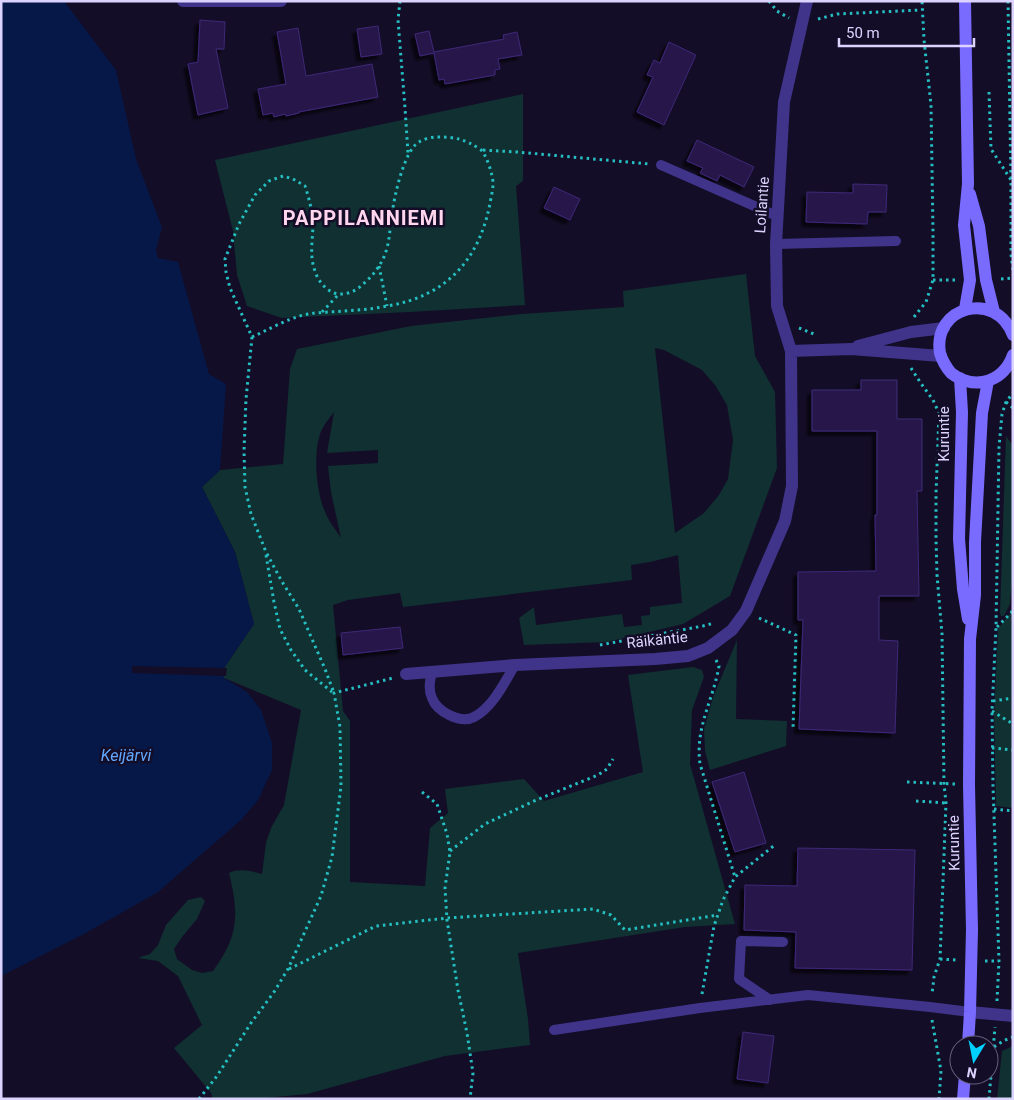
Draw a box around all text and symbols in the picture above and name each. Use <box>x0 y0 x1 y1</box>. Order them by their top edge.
scale bar <box>839 15 974 47</box>
text: 50 m <box>846 24 880 42</box>
street label: Loilantie <box>751 176 773 234</box>
district label: PAPPILANNIEMI <box>283 206 445 230</box>
street label: Kuruntie <box>935 406 953 462</box>
street label: Räikäntie <box>625 628 689 652</box>
water label: Keijärvi <box>101 746 151 765</box>
street label: Kuruntie <box>945 815 963 871</box>
north arrow <box>949 1035 999 1085</box>
text: N <box>965 1064 978 1082</box>

